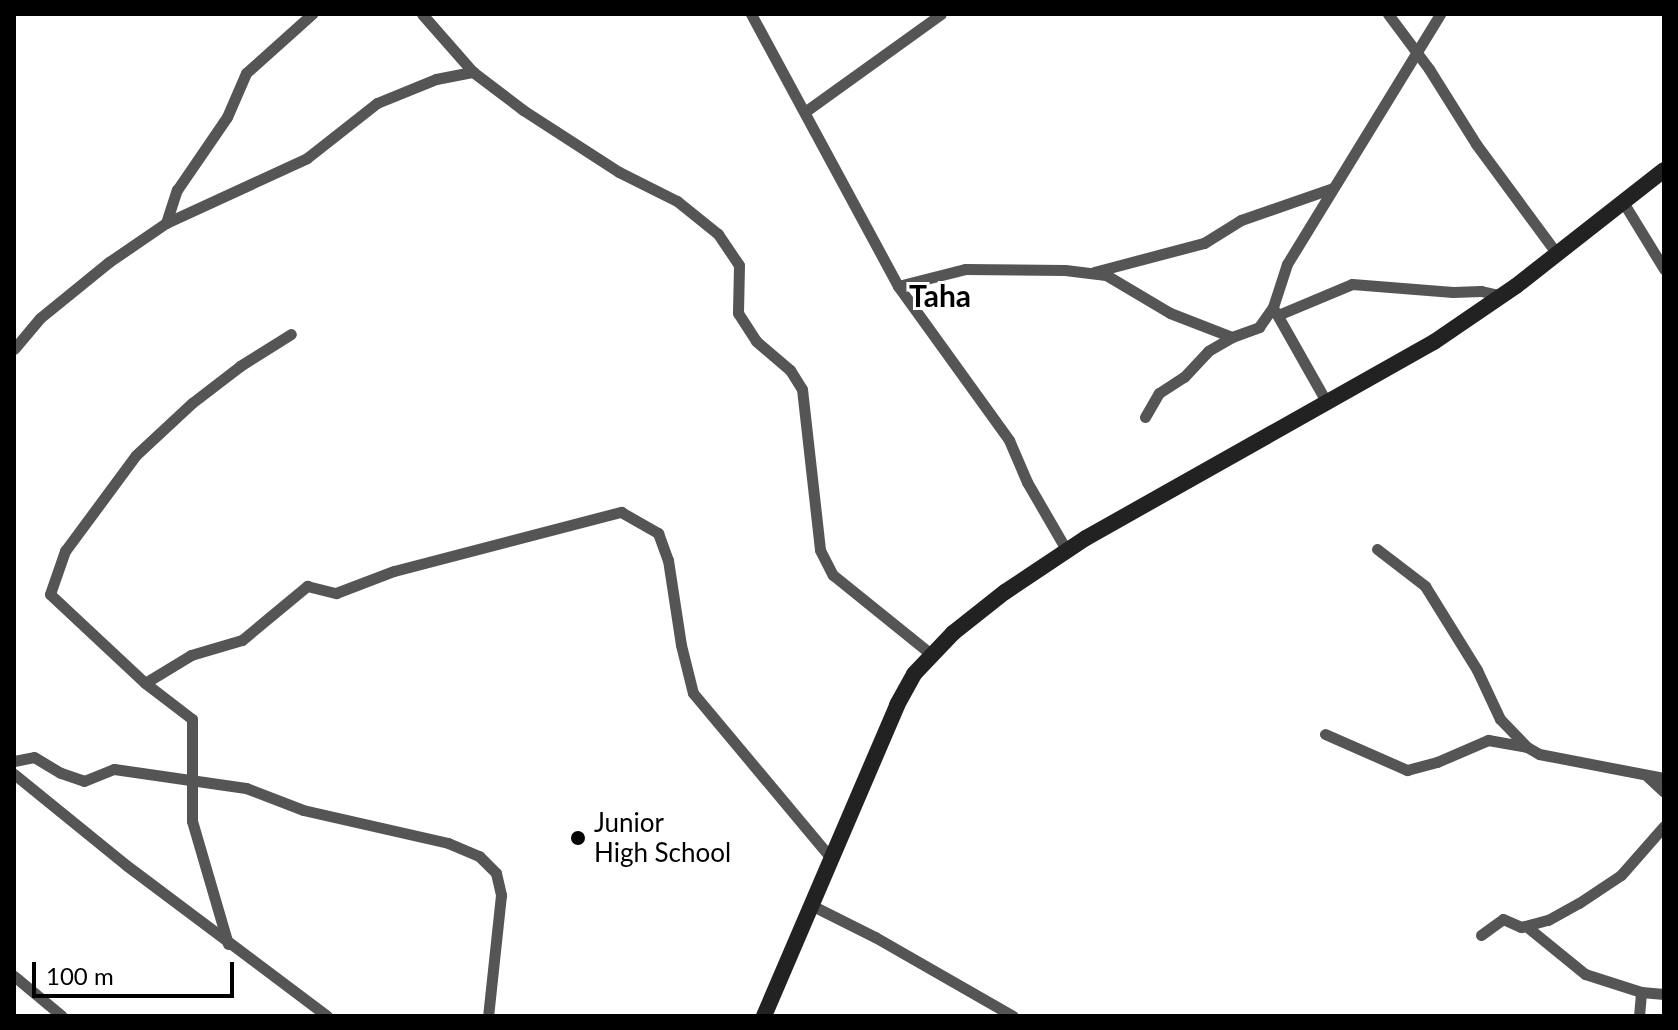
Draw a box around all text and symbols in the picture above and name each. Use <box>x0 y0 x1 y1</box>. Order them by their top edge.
district label: Taha <box>909 277 971 313</box>
place label: Junior High School <box>594 807 731 868</box>
marker: Junior High School <box>569 829 587 847</box>
scale bar <box>36 946 238 996</box>
text: 100 m <box>46 961 114 990</box>

